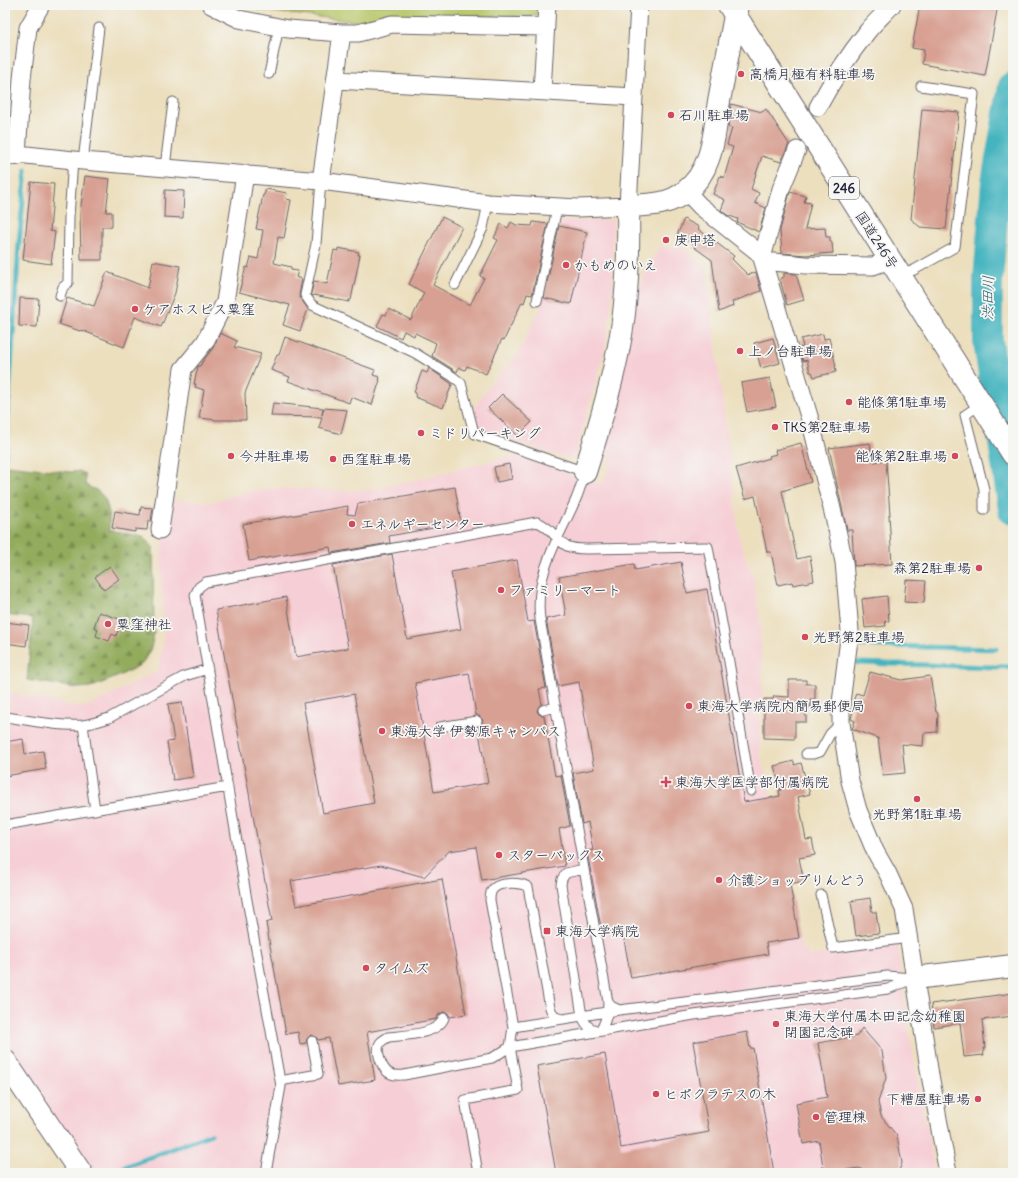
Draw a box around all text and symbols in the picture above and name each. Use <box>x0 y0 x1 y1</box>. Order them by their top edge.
place label: 高橋月極有料駐車場 <box>749 65 875 83</box>
marker: 高橋月極有料駐車場 <box>736 69 746 79</box>
place label: 石川駐車場 <box>679 106 749 124</box>
marker: 石川駐車場 <box>666 110 676 120</box>
road number: 246 <box>829 177 859 199</box>
street label: 国道246号 <box>852 208 902 272</box>
place label: 庚申塔 <box>674 231 716 249</box>
marker: 庚申塔 <box>661 235 671 245</box>
place label: かもめのいえ <box>574 256 657 274</box>
marker: かもめのいえ <box>561 260 571 270</box>
water label: 渋田川 <box>978 275 997 321</box>
place label: ケアホスピス粟窪 <box>143 300 255 318</box>
marker: ケアホスピス粟窪 <box>130 304 140 314</box>
place label: 上ノ台駐車場 <box>748 342 832 360</box>
marker: 上ノ台駐車場 <box>735 346 745 356</box>
place label: 能條第1駐車場 <box>857 393 947 411</box>
marker: 能條第1駐車場 <box>844 397 854 407</box>
place label: TKS第2駐車場 <box>783 418 870 436</box>
marker: TKS第2駐車場 <box>770 422 780 432</box>
place label: ミドリパーキング <box>429 424 541 442</box>
marker: ミドリパーキング <box>416 428 426 438</box>
place label: 今井駐車場 <box>239 447 309 465</box>
place label: 能條第2駐車場 <box>855 447 947 465</box>
place label: 西窪駐車場 <box>341 450 411 468</box>
marker: 今井駐車場 <box>226 451 236 461</box>
marker: 能條第2駐車場 <box>950 451 960 461</box>
marker: 西窪駐車場 <box>328 454 338 464</box>
place label: エネルギーセンター <box>360 515 485 533</box>
marker: エネルギーセンター <box>347 519 357 529</box>
place label: 森第2駐車場 <box>893 559 971 577</box>
marker: 森第2駐車場 <box>974 563 984 573</box>
place label: ファミリーマート <box>509 581 621 599</box>
marker: ファミリーマート <box>496 585 506 595</box>
place label: 粟窪神社 <box>116 615 172 633</box>
marker: 粟窪神社 <box>103 619 113 629</box>
place label: 光野第2駐車場 <box>813 628 905 646</box>
marker: 光野第2駐車場 <box>800 632 810 642</box>
place label: 東海大学病院内簡易郵便局 <box>697 697 865 715</box>
marker: 東海大学病院内簡易郵便局 <box>684 701 694 711</box>
place label: 東海大学 伊勢原キャンパス <box>390 722 561 740</box>
marker: 東海大学 伊勢原キャンパス <box>377 726 387 736</box>
place label: 東海大学医学部付属病院 <box>675 773 829 791</box>
marker: 東海大学医学部付属病院 <box>660 776 672 788</box>
marker: 光野第1駐車場 <box>912 794 922 804</box>
place label: 光野第1駐車場 <box>872 805 962 823</box>
place label: スターバックス <box>507 846 605 864</box>
marker: スターバックス <box>494 850 504 860</box>
place label: 介護ショップりんどう <box>727 871 867 889</box>
marker: 介護ショップりんどう <box>714 875 724 885</box>
place label: 東海大学病院 <box>555 922 639 940</box>
marker: 東海大学病院 <box>542 926 552 936</box>
place label: タイムズ <box>374 959 429 977</box>
marker: タイムズ <box>361 963 371 973</box>
place label: 東海大学付属本田記念幼稚園 閉園記念碑 <box>784 1007 966 1041</box>
marker: 東海大学付属本田記念幼稚園 閉園記念碑 <box>771 1019 781 1029</box>
place label: ヒポクラテスの木 <box>664 1085 776 1103</box>
marker: ヒポクラテスの木 <box>651 1089 661 1099</box>
place label: 下糟屋駐車場 <box>886 1090 970 1108</box>
marker: 下糟屋駐車場 <box>973 1094 983 1104</box>
place label: 管理棟 <box>824 1108 867 1126</box>
marker: 管理棟 <box>811 1112 821 1122</box>

